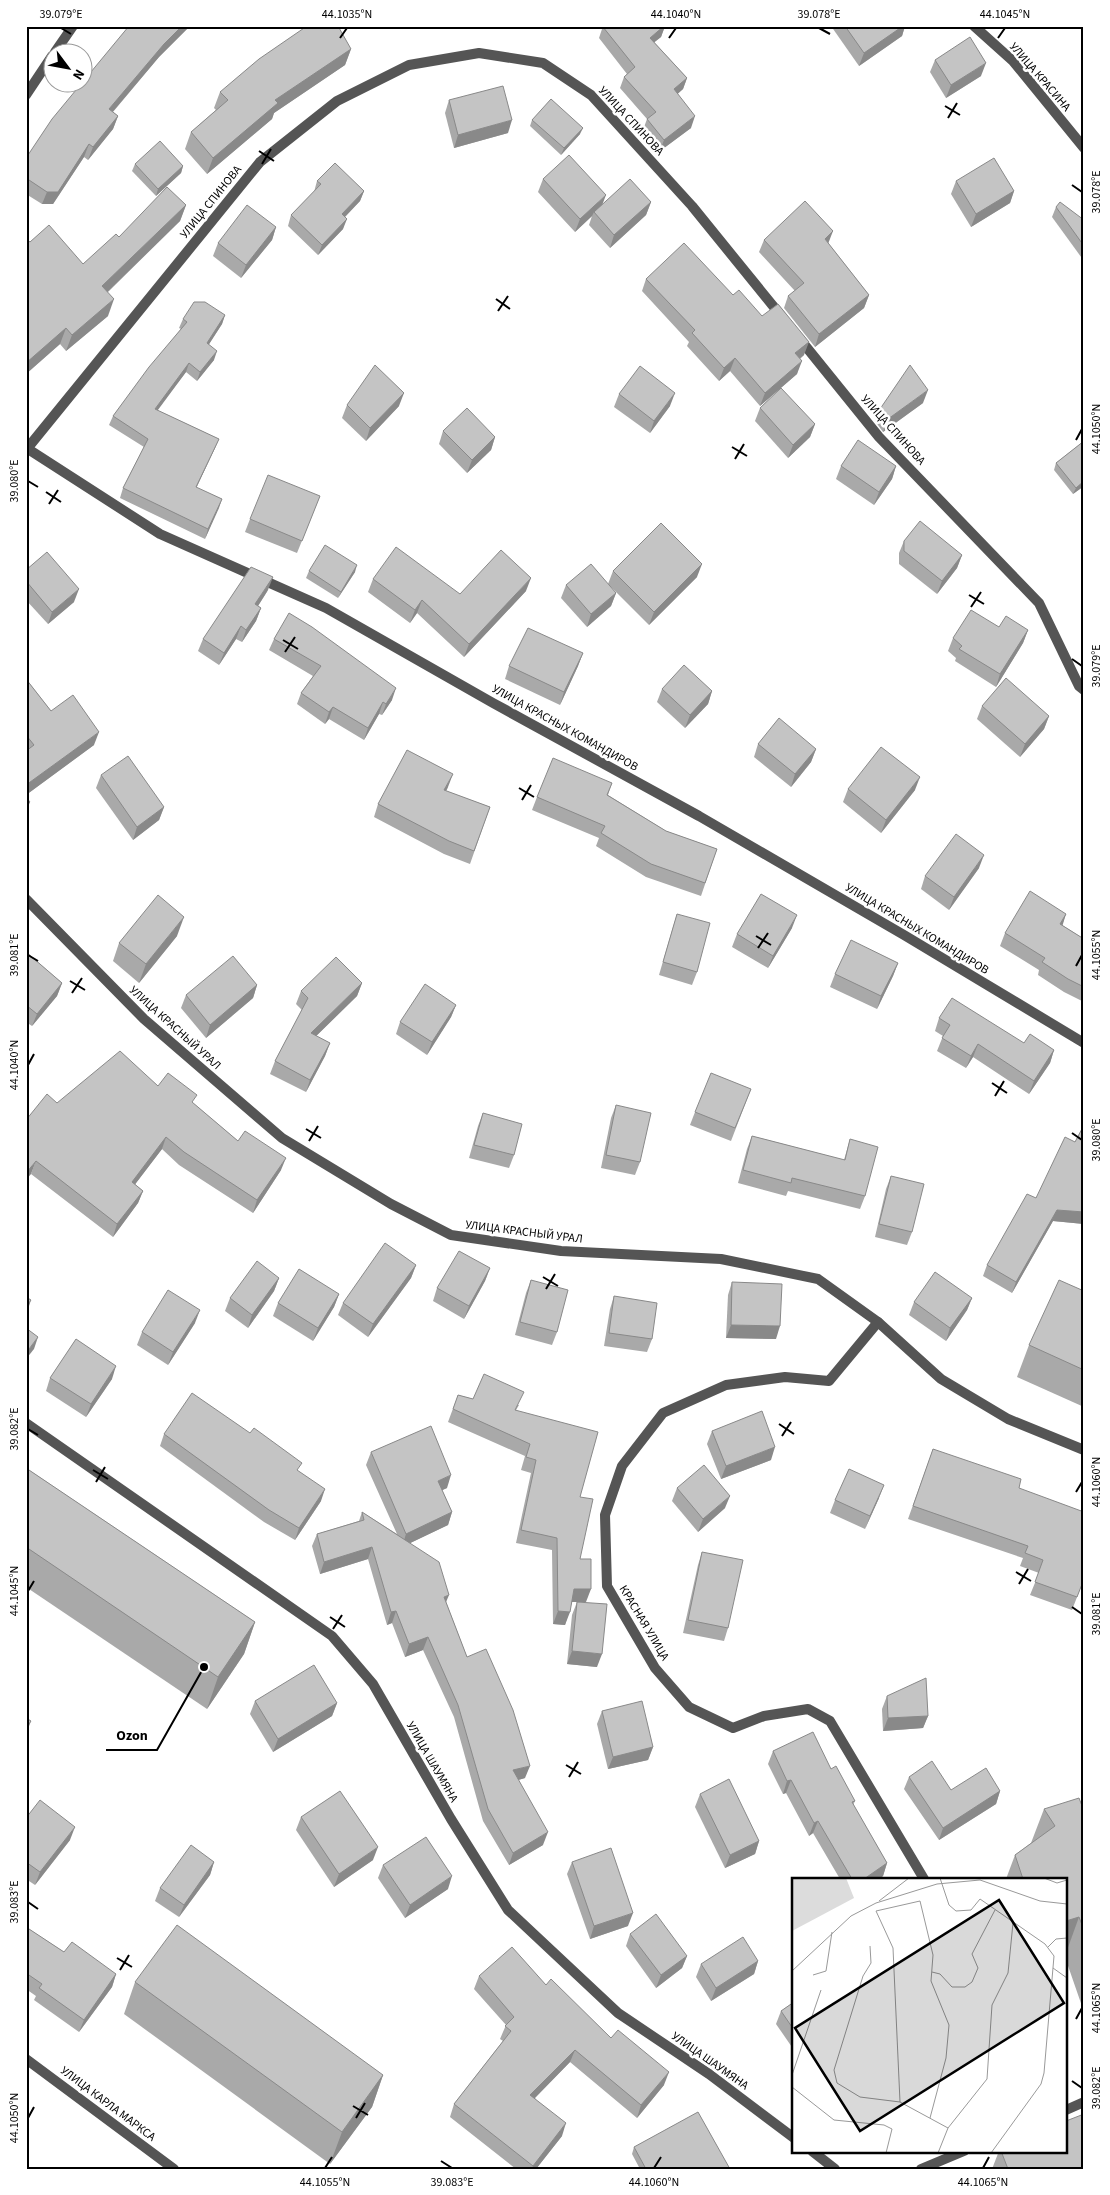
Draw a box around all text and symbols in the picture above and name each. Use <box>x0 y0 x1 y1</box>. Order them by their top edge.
text: 39.079°E <box>39 6 83 23</box>
text: 44.1035°N <box>322 6 372 23</box>
text: 44.1040°N <box>651 6 701 23</box>
text: 39.078°E <box>797 6 841 23</box>
text: 44.1045°N <box>980 6 1030 23</box>
street label: УЛИЦА КРАСИНА <box>1005 39 1075 115</box>
north arrow <box>42 42 92 92</box>
text: N <box>67 65 89 84</box>
street label: УЛИЦА СПИНОВА <box>594 83 668 160</box>
street label: УЛИЦА СПИНОВА <box>176 162 246 242</box>
text: 39.078°E <box>1088 170 1105 214</box>
street label: УЛИЦА СПИНОВА <box>857 391 930 469</box>
text: 44.1050°N <box>1088 404 1105 454</box>
text: 39.080°E <box>6 459 23 503</box>
text: 39.079°E <box>1088 644 1105 688</box>
street label: УЛИЦА КРАСНЫХ КОМАНДИРОВ <box>489 681 641 775</box>
street label: УЛИЦА КРАСНЫХ КОМАНДИРОВ <box>842 879 992 979</box>
text: 44.1055°N <box>1088 930 1105 980</box>
text: 39.081°E <box>6 933 23 977</box>
street label: УЛИЦА КРАСНЫЙ УРАЛ <box>125 982 225 1074</box>
text: 44.1040°N <box>6 1040 23 1090</box>
text: 39.080°E <box>1088 1118 1105 1162</box>
street label: УЛИЦА КРАСНЫЙ УРАЛ <box>464 1216 584 1248</box>
text: 39.082°E <box>6 1407 23 1451</box>
text: 44.1060°N <box>1088 1457 1105 1507</box>
text: 44.1045°N <box>6 1566 23 1616</box>
street label: КРАСНАЯ УЛИЦА <box>615 1582 673 1664</box>
text: 39.081°E <box>1088 1592 1105 1636</box>
street label: УЛИЦА ШАУМЯНА <box>402 1718 462 1806</box>
callout: Ozon <box>106 1721 157 1750</box>
text: Ozon <box>116 1726 148 1746</box>
inset map <box>792 1878 1068 2152</box>
text: 39.083°E <box>6 1880 23 1924</box>
text: 44.1065°N <box>1088 1983 1105 2033</box>
street label: УЛИЦА ШАУМЯНА <box>668 2028 752 2094</box>
street label: УЛИЦА КАРЛА МАРКСА <box>57 2062 160 2146</box>
text: 39.082°E <box>1088 2066 1105 2110</box>
text: 44.1050°N <box>6 2093 23 2143</box>
text: 44.1055°N <box>300 2174 350 2191</box>
text: 39.083°E <box>430 2174 474 2191</box>
text: 44.1060°N <box>629 2174 679 2191</box>
text: 44.1065°N <box>958 2174 1008 2191</box>

